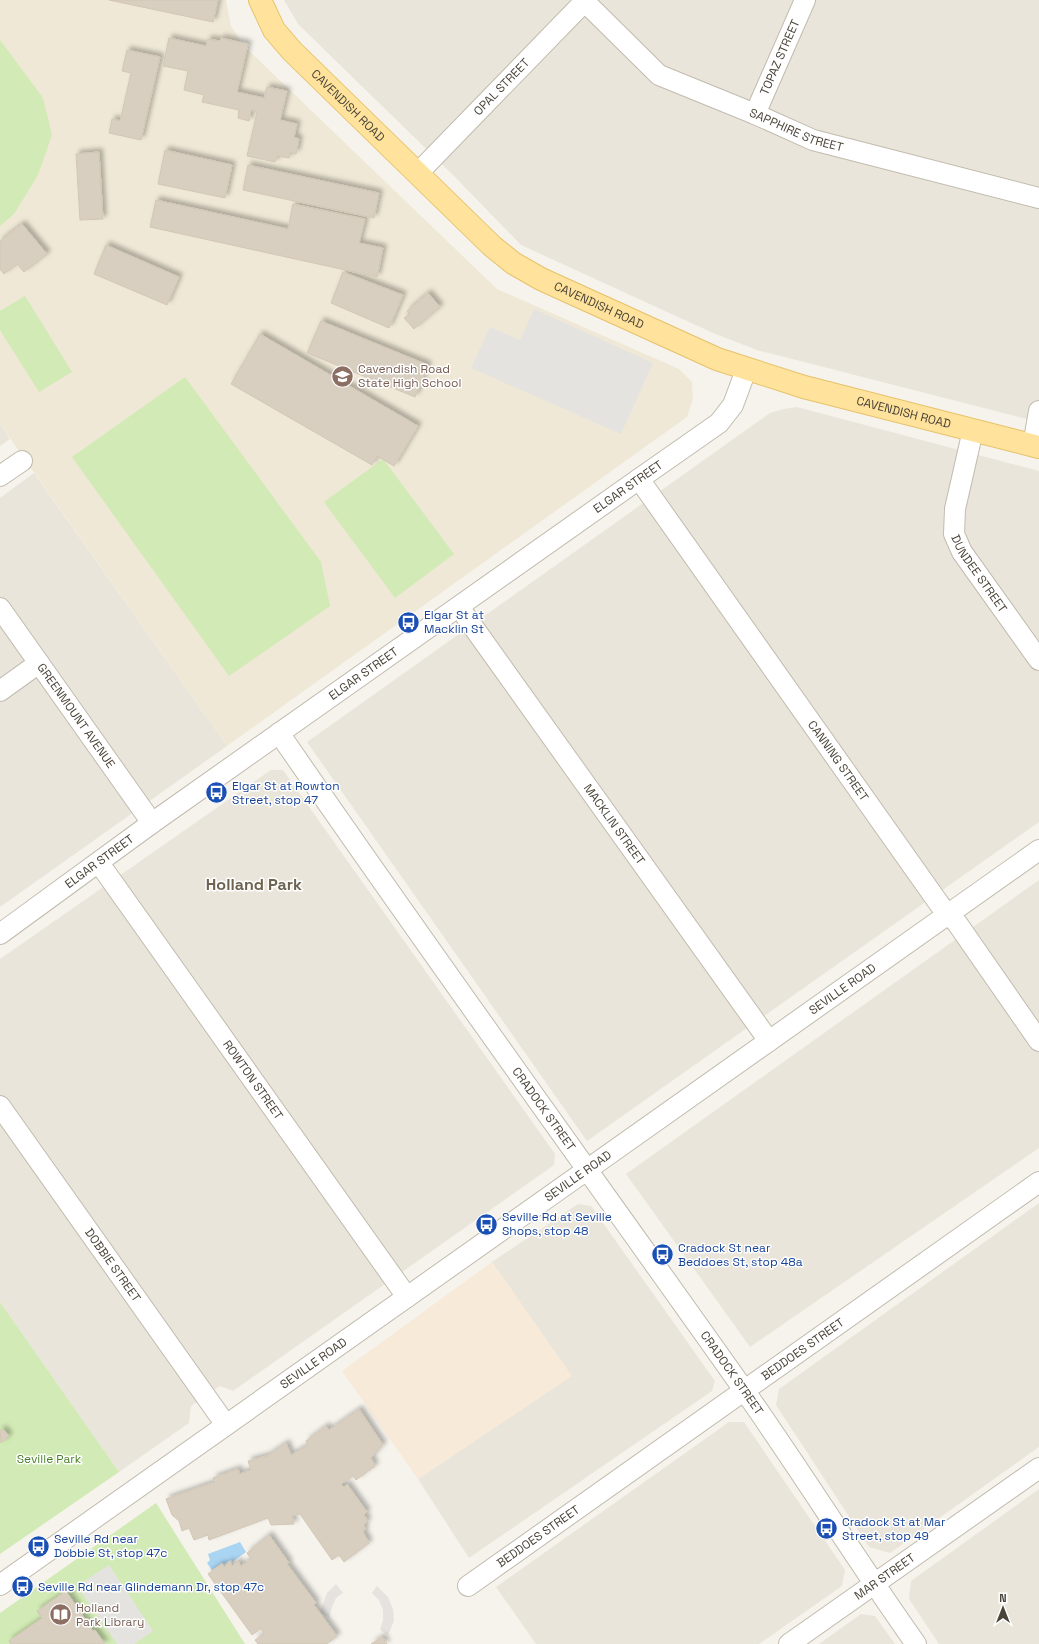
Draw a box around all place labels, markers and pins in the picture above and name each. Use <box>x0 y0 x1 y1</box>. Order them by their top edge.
place label: Cavendish Road State High School <box>358 361 461 391</box>
school or university icon: Cavendish Road State High School <box>330 363 356 389</box>
place label: Elgar St at Macklin St <box>424 607 484 637</box>
bus stop icon: Elgar St at Macklin St <box>395 609 421 635</box>
place label: Elgar St at Rowton Street, stop 47 <box>232 778 340 808</box>
bus stop icon: Elgar St at Rowton Street, stop 47 <box>203 780 229 806</box>
place label: Seville Rd at Seville Shops, stop 48 <box>502 1209 612 1239</box>
bus stop icon: Seville Rd at Seville Shops, stop 48 <box>473 1211 499 1237</box>
place label: Cradock St near Beddoes St, stop 48a <box>678 1240 803 1270</box>
bus stop icon: Cradock St near Beddoes St, stop 48a <box>649 1242 675 1268</box>
place label: Cradock St at Mar Street, stop 49 <box>842 1514 946 1544</box>
bus stop icon: Cradock St at Mar Street, stop 49 <box>813 1516 839 1542</box>
place label: Seville Rd near Dobbie St, stop 47c <box>54 1531 167 1561</box>
bus stop icon: Seville Rd near Dobbie St, stop 47c <box>25 1533 51 1559</box>
bus stop icon: Seville Rd near Glindemann Dr, stop 47c <box>10 1574 36 1600</box>
place label: Seville Rd near Glindemann Dr, stop 47c <box>38 1579 264 1595</box>
place label: Holland Park Library <box>76 1600 144 1630</box>
library icon: Holland Park Library <box>48 1602 74 1628</box>

